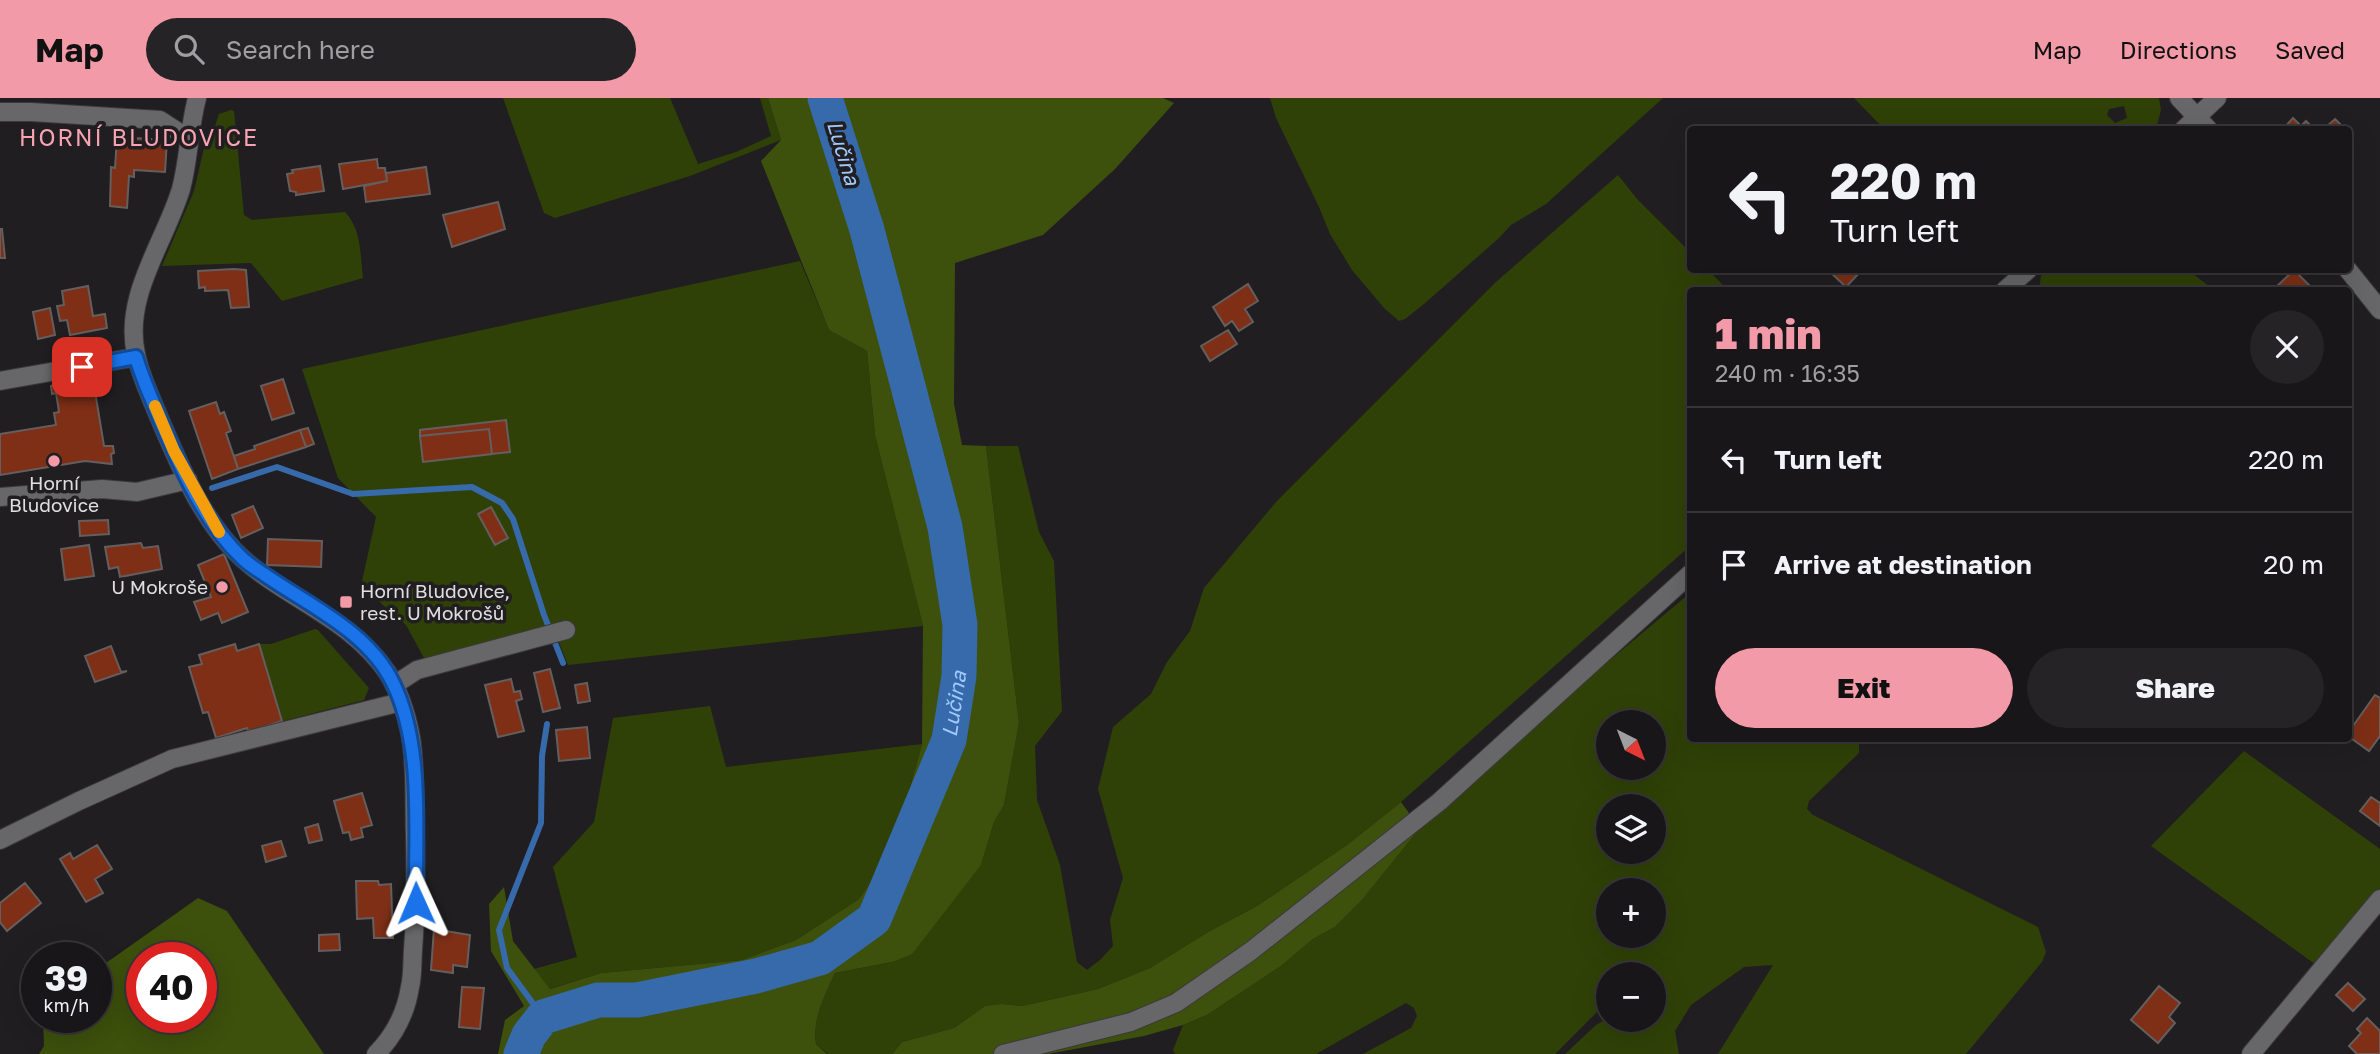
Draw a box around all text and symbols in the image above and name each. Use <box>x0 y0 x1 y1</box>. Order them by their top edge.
search box <box>146 18 636 81</box>
text: Map <box>35 30 104 69</box>
icon: search <box>170 30 208 68</box>
text: Search here <box>226 34 375 65</box>
text: Map <box>2033 35 2082 64</box>
text: Directions <box>2120 35 2237 64</box>
text: Saved <box>2275 35 2345 64</box>
water label: Lučina <box>822 117 866 189</box>
district label: HORNÍ BLUDOVICE <box>19 123 259 151</box>
text: 220 m <box>1830 151 1977 210</box>
icon: left <box>1715 154 1806 245</box>
text: Turn left <box>1830 211 1959 249</box>
text: 1 min <box>1715 308 1822 358</box>
button: close <box>2250 310 2324 384</box>
pin <box>52 337 112 397</box>
icon: arrive <box>63 348 101 386</box>
text: 240 m · 16:35 <box>1715 359 1860 387</box>
icon: left <box>1715 441 1753 479</box>
text: Turn left <box>1774 444 1882 475</box>
text: 220 m <box>2248 444 2324 475</box>
marker: Horní Bludovice <box>46 453 62 469</box>
place label: Horní Bludovice <box>9 471 99 516</box>
icon: arrive <box>1715 546 1753 584</box>
text: Arrive at destination <box>1774 549 2032 580</box>
text: 20 m <box>2263 549 2324 580</box>
place label: U Mokroše <box>111 575 208 598</box>
marker: U Mokroše <box>214 579 230 595</box>
place label: Horní Bludovice, rest. U Mokrošů <box>360 579 510 624</box>
marker: Horní Bludovice, rest. U Mokrošů <box>338 594 354 610</box>
button: Exit <box>1715 648 2013 728</box>
button: Share <box>2027 648 2324 728</box>
water label: Lučina <box>936 668 972 739</box>
north arrow <box>1596 710 1666 780</box>
map controls <box>1596 710 1666 1032</box>
button: layers <box>1596 794 1666 864</box>
position arrow <box>379 866 453 940</box>
button: + <box>1596 878 1666 948</box>
speed limit sign: 40 <box>126 942 217 1033</box>
text: 39 <box>45 957 88 999</box>
button: − <box>1596 962 1666 1032</box>
text: km/h <box>44 994 89 1016</box>

